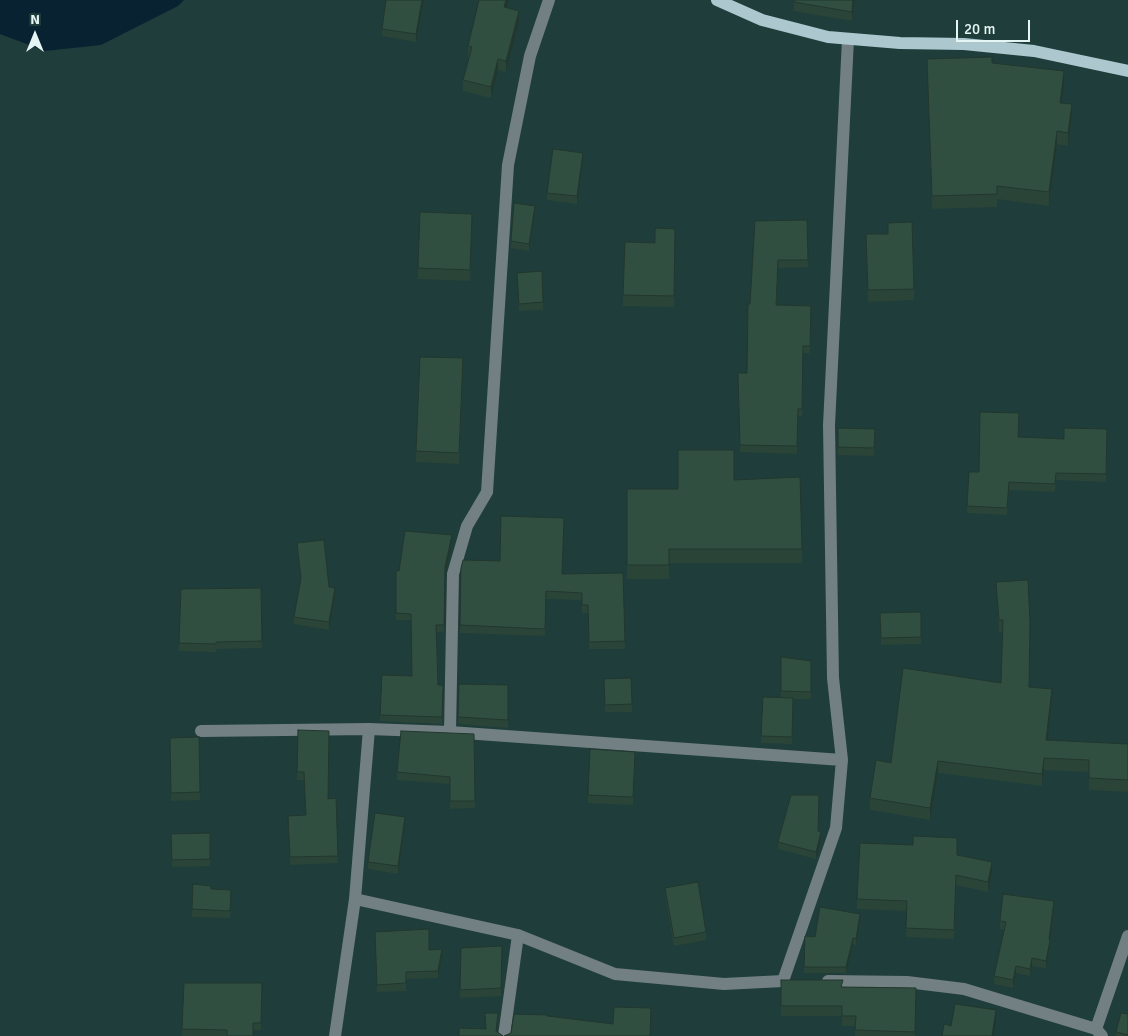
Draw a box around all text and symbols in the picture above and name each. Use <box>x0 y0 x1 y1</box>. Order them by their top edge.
north arrow <box>10 10 60 60</box>
scale bar <box>958 10 1032 42</box>
text: N <box>30 11 40 28</box>
text: 20 m <box>964 20 995 38</box>

